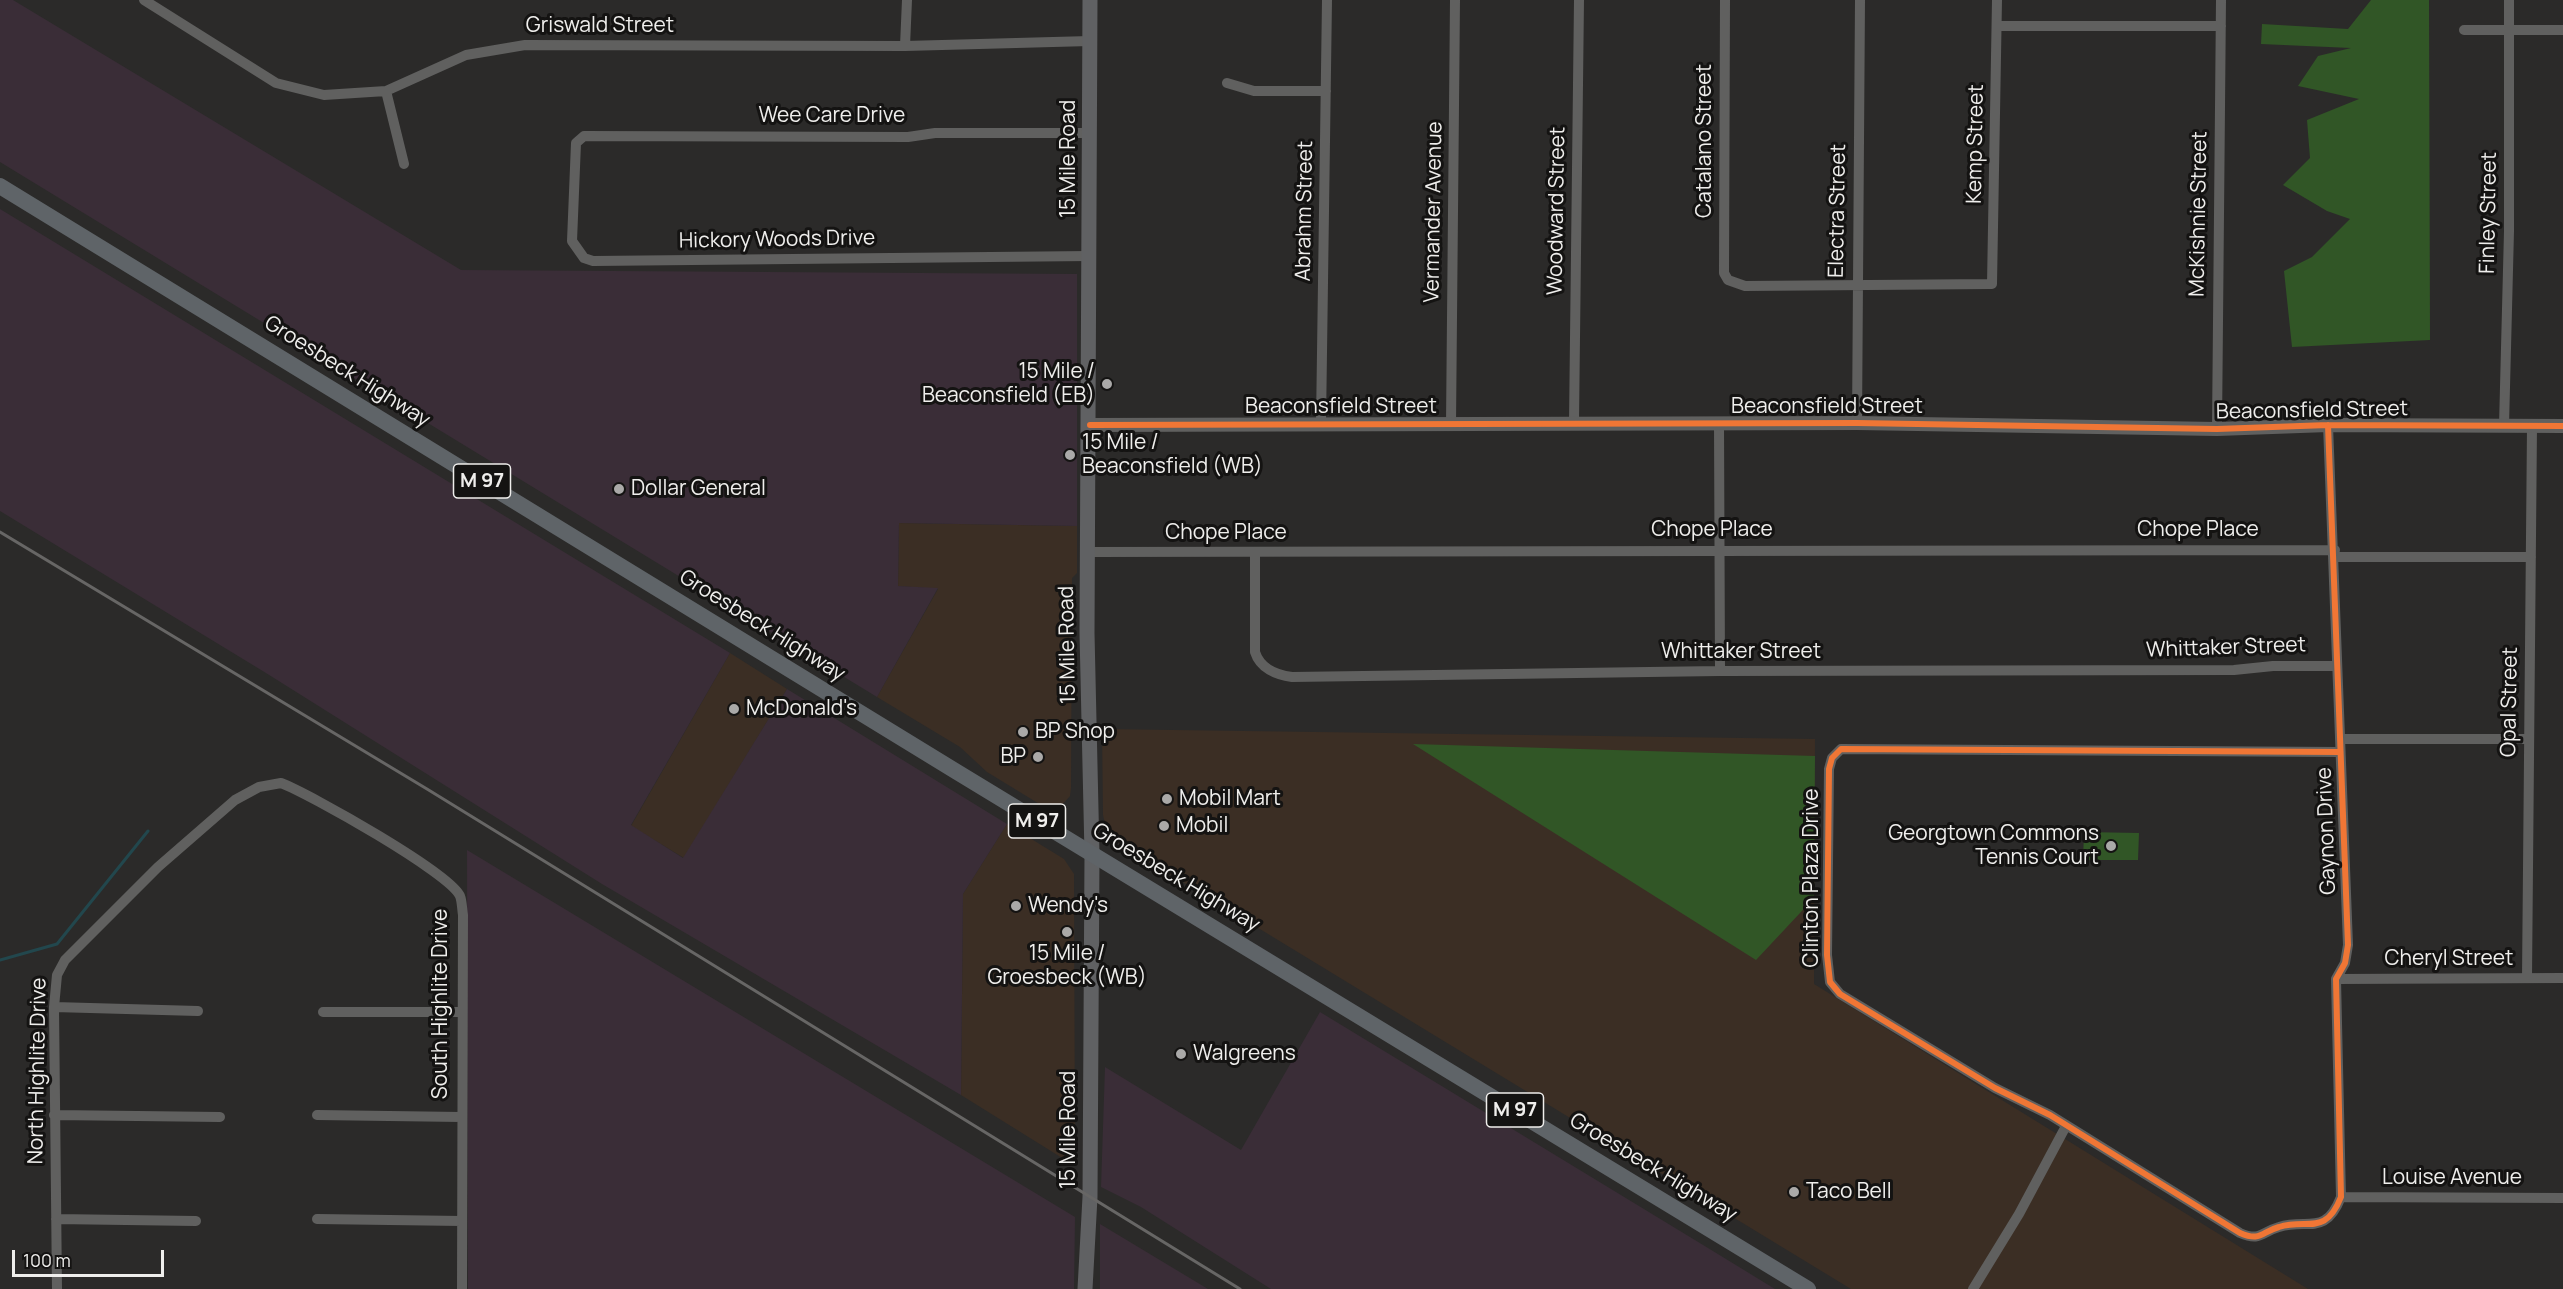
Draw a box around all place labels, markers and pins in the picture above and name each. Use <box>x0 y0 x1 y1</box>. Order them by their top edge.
place label: 15 Mile / Beaconsfield (EB) <box>922 359 1095 409</box>
marker: 15 Mile / Beaconsfield (EB) <box>1100 377 1114 391</box>
place label: 15 Mile / Beaconsfield (WB) <box>1082 430 1263 480</box>
marker: 15 Mile / Beaconsfield (WB) <box>1063 448 1077 462</box>
place label: Dollar General <box>631 476 766 502</box>
marker: Dollar General <box>612 482 626 496</box>
place label: McDonald's <box>746 696 857 722</box>
marker: McDonald's <box>727 702 741 716</box>
place label: BP Shop <box>1035 719 1115 745</box>
marker: BP Shop <box>1016 725 1030 739</box>
place label: BP <box>1000 744 1026 770</box>
marker: BP <box>1031 750 1045 764</box>
place label: Mobil Mart <box>1179 786 1281 812</box>
marker: Mobil Mart <box>1160 792 1174 806</box>
place label: Mobil <box>1176 813 1228 839</box>
marker: Mobil <box>1157 819 1171 833</box>
place label: Georgtown Commons Tennis Court <box>1888 821 2099 871</box>
marker: Georgtown Commons Tennis Court <box>2104 839 2118 853</box>
place label: Wendy's <box>1028 893 1108 919</box>
marker: Wendy's <box>1009 899 1023 913</box>
marker: 15 Mile / Groesbeck (WB) <box>1060 925 1074 939</box>
place label: 15 Mile / Groesbeck (WB) <box>987 941 1147 991</box>
place label: Walgreens <box>1193 1041 1296 1067</box>
marker: Walgreens <box>1174 1047 1188 1061</box>
place label: Taco Bell <box>1806 1179 1892 1205</box>
marker: Taco Bell <box>1787 1185 1801 1199</box>

